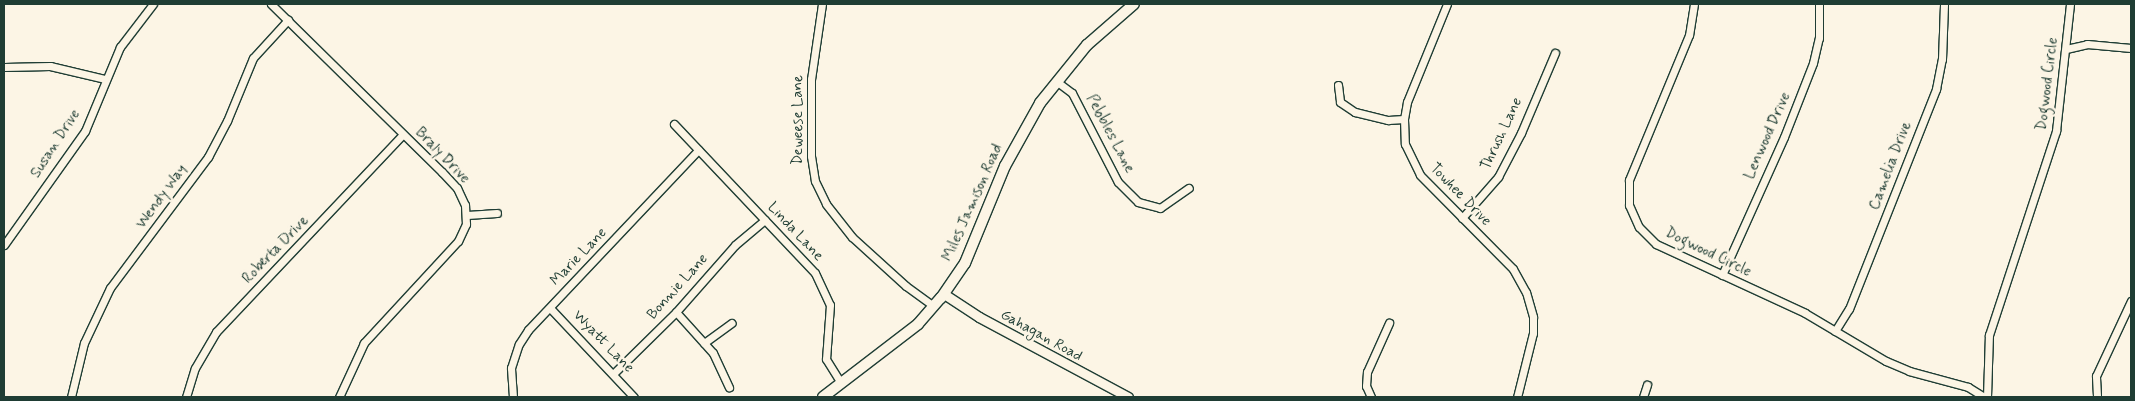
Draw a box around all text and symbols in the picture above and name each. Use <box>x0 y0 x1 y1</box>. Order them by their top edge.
street label: Dogwood Circle <box>2033 36 2063 132</box>
street label: Deweese Lane <box>790 75 808 165</box>
street label: Lenwood Drive <box>1741 90 1795 182</box>
street label: Pebbles Lane <box>1082 92 1138 176</box>
street label: Thrush Lane <box>1477 95 1527 173</box>
street label: Susan Drive <box>27 106 85 182</box>
street label: Camelia Drive <box>1866 119 1916 213</box>
street label: Braly Drive <box>411 124 473 188</box>
street label: Miles Jamison Road <box>939 142 1007 264</box>
street label: Towhee Drive <box>1425 160 1495 230</box>
street label: Wendy Way <box>132 161 192 233</box>
street label: Linda Lane <box>764 199 826 265</box>
street label: Roberta Drive <box>240 213 312 287</box>
street label: Marie Lane <box>547 224 611 290</box>
street label: Dogwood Circle <box>1661 224 1755 282</box>
street label: Bonnie Lane <box>644 250 712 324</box>
street label: Gahagan Road <box>997 306 1085 366</box>
street label: Wyatt Lane <box>569 307 637 377</box>

